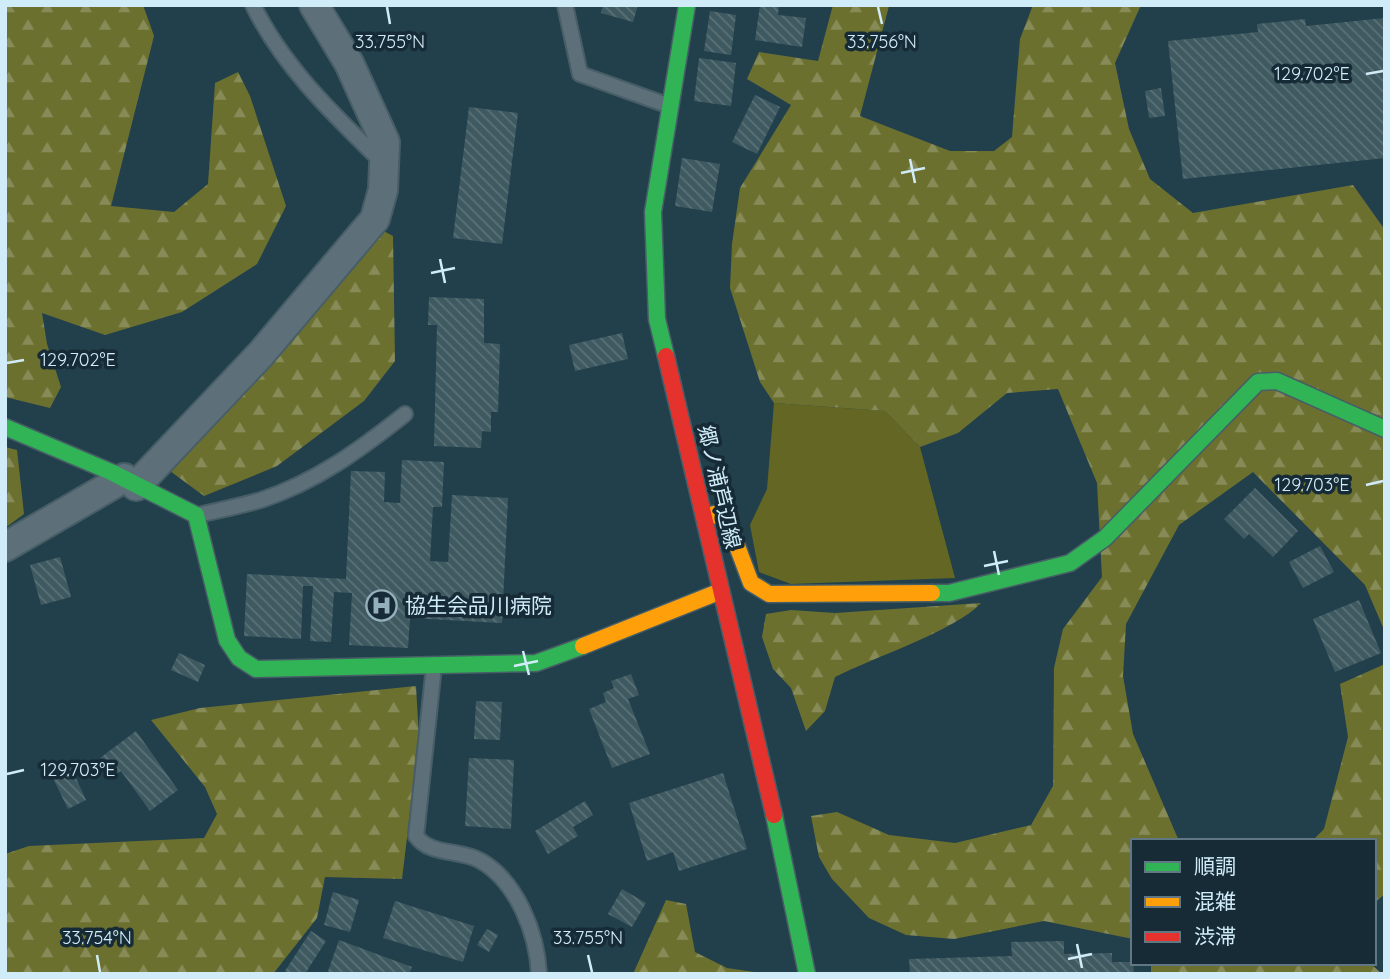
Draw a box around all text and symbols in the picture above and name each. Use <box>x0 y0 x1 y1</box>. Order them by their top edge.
text: 33.755°N <box>355 30 425 53</box>
text: 33.756°N <box>847 30 917 53</box>
text: 129.702°E <box>1274 62 1350 85</box>
text: 129.702°E <box>40 348 116 371</box>
street label: 郷ノ浦芦辺線 <box>693 422 747 551</box>
text: 129.703°E <box>1275 473 1349 496</box>
hospital icon: 協生会品川病院 <box>365 589 399 623</box>
place label: 協生会品川病院 <box>405 592 552 618</box>
text: 129.703°E <box>41 758 115 781</box>
legend <box>1131 839 1376 965</box>
text: 順調 <box>1194 853 1236 879</box>
text: 混雑 <box>1194 888 1236 914</box>
text: 渋滞 <box>1194 923 1236 949</box>
text: 33.754°N <box>62 926 132 949</box>
text: 33.755°N <box>553 926 623 949</box>

